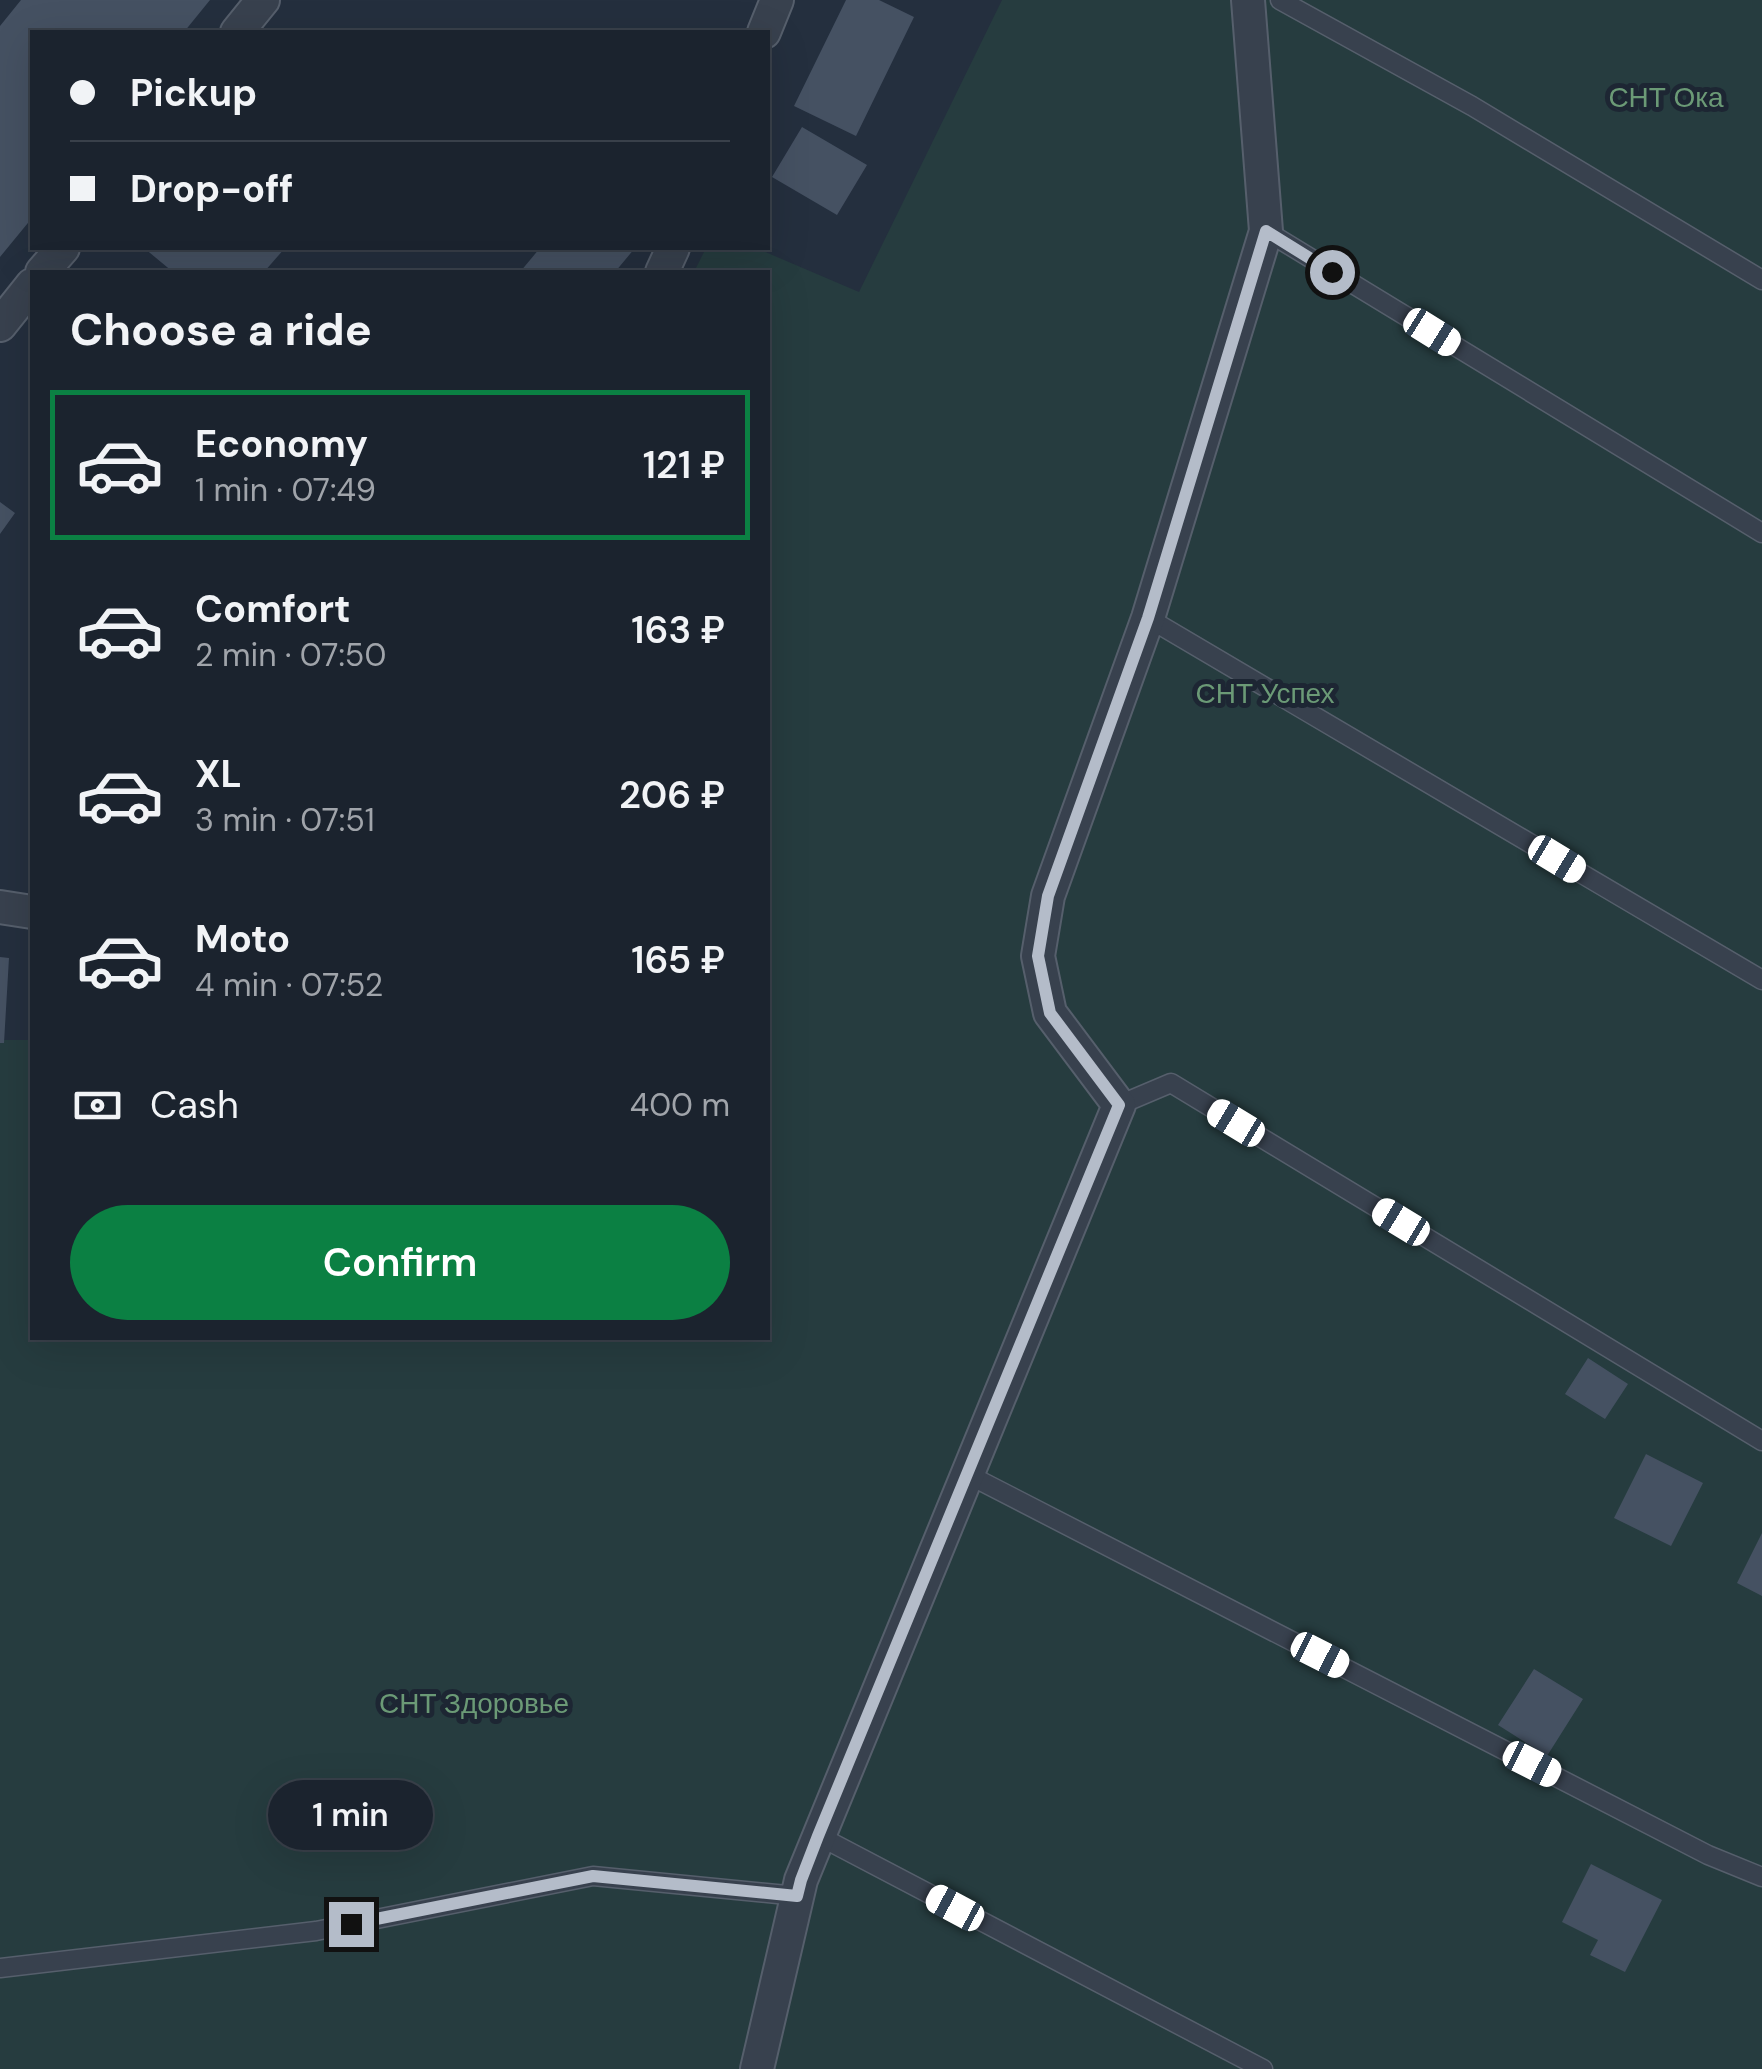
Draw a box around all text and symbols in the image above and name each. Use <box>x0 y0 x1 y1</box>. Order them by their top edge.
text: Pickup <box>130 68 257 118</box>
park label: СНТ Ока <box>1608 79 1724 116</box>
text: Drop-off <box>130 164 293 214</box>
route start <box>1310 250 1355 295</box>
text: Choose a ride <box>70 300 372 359</box>
car <box>1399 303 1465 361</box>
text: Economy <box>195 419 368 469</box>
icon: car <box>75 420 165 510</box>
text: 121 ₽ <box>643 440 725 490</box>
text: 1 min · 07:49 <box>195 469 376 511</box>
text: Comfort <box>195 584 351 634</box>
icon: car <box>75 585 165 675</box>
text: 163 ₽ <box>631 605 725 655</box>
text: 2 min · 07:50 <box>195 634 386 676</box>
park label: СНТ Успех <box>1195 675 1335 712</box>
text: XL <box>195 749 242 799</box>
icon: car <box>75 750 165 840</box>
text: 206 ₽ <box>619 770 725 820</box>
text: 3 min · 07:51 <box>195 799 375 841</box>
car <box>1524 831 1590 887</box>
text: Moto <box>195 914 290 964</box>
icon: car <box>75 915 165 1005</box>
text: 165 ₽ <box>631 935 725 985</box>
text: 4 min · 07:52 <box>195 964 383 1006</box>
icon: cash <box>70 1078 125 1133</box>
text: Cash <box>150 1080 239 1130</box>
text: 400 m <box>630 1084 730 1126</box>
car <box>1203 1095 1269 1151</box>
car <box>1368 1194 1434 1250</box>
button: Confirm <box>70 1205 730 1320</box>
car <box>1286 1628 1354 1682</box>
park label: СНТ Здоровье <box>379 1685 569 1722</box>
car <box>1498 1737 1566 1791</box>
callout: 1 min <box>268 1779 434 1849</box>
text: 1 min <box>312 1794 389 1836</box>
car <box>921 1881 989 1935</box>
route end <box>329 1902 374 1947</box>

